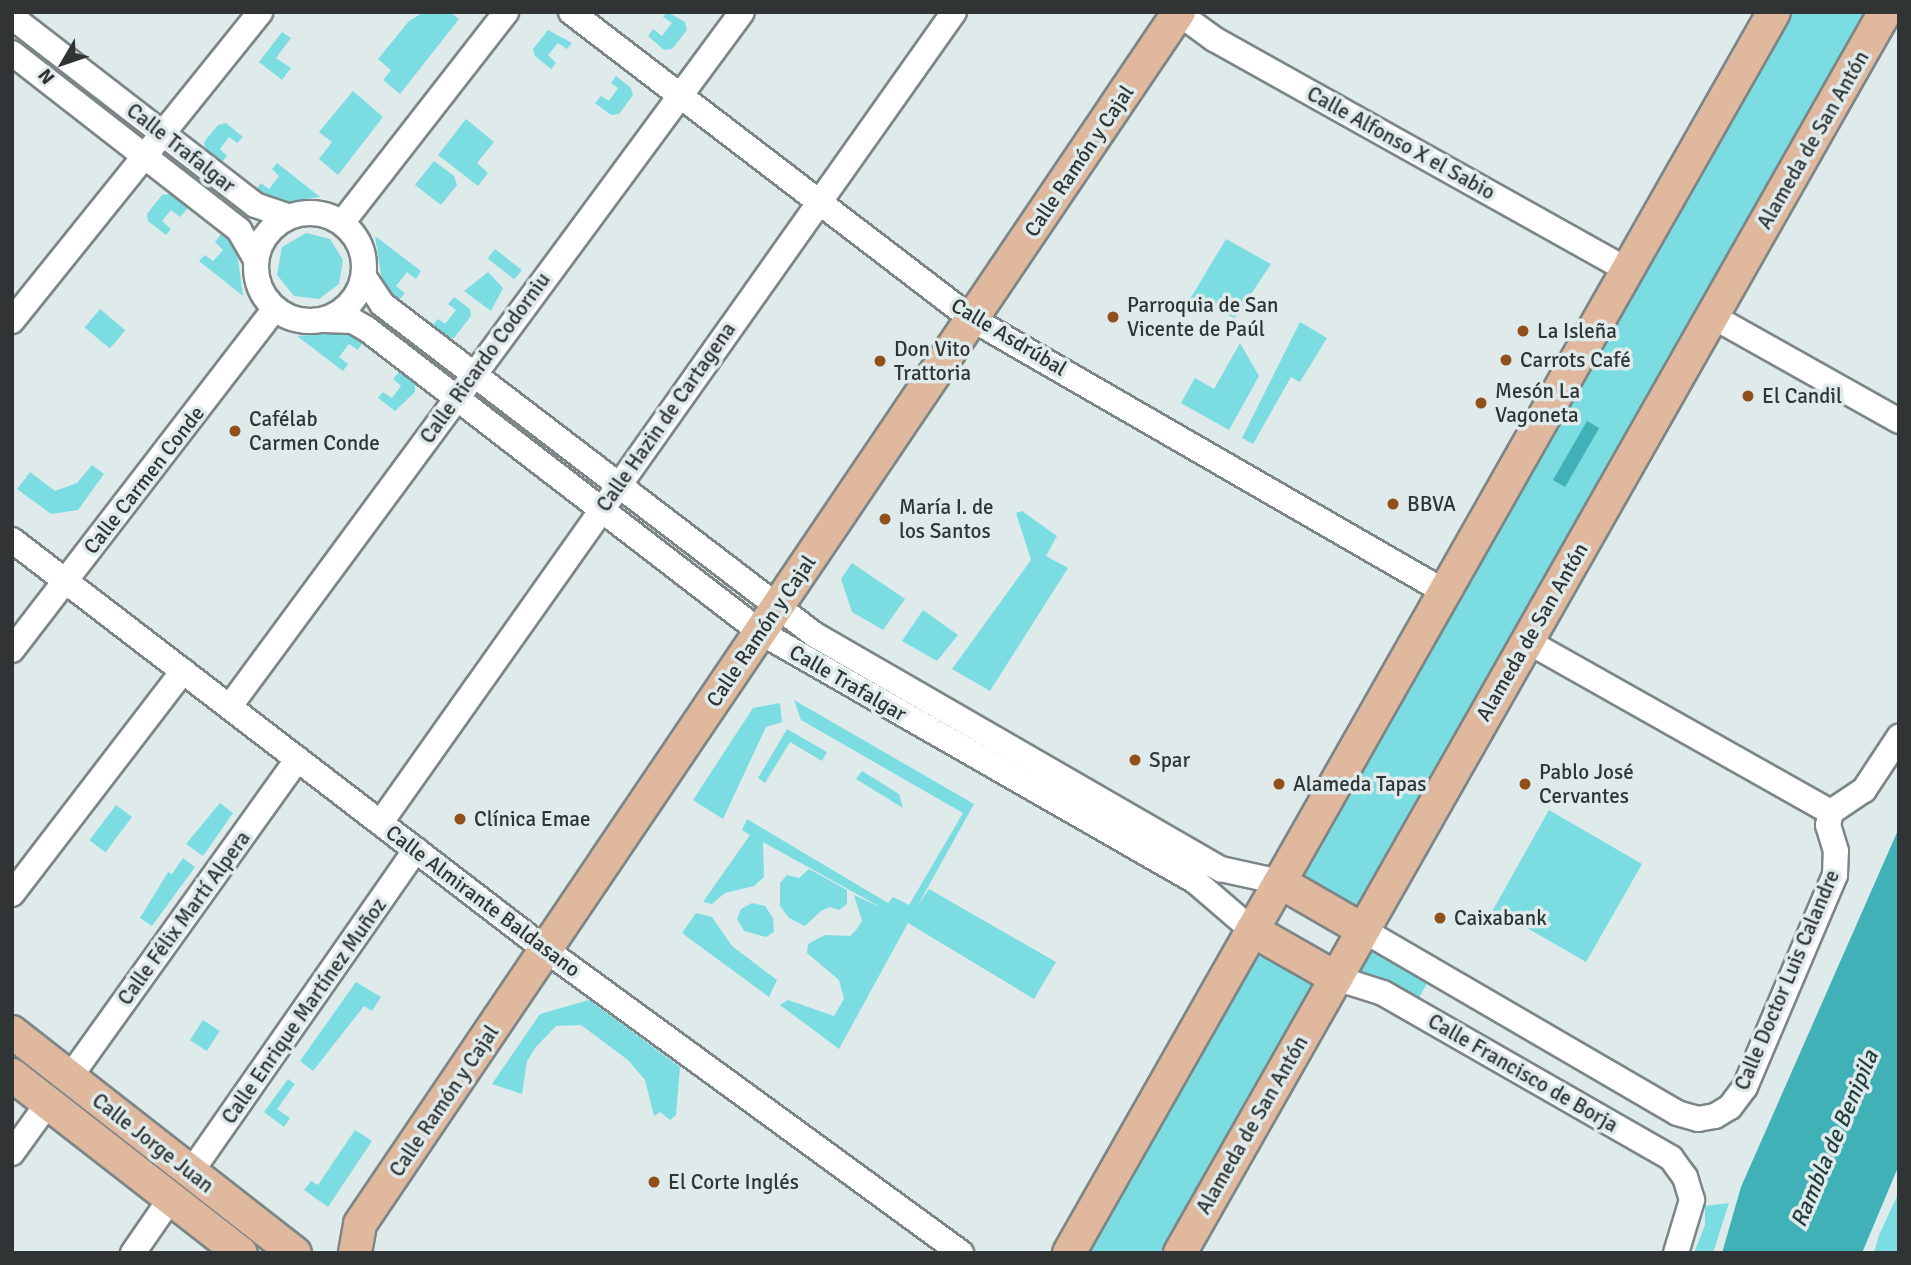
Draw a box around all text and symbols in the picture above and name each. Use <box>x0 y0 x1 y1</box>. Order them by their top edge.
north arrow <box>28 28 98 98</box>
street label: Alameda de San Antón <box>1752 46 1874 234</box>
text: N <box>33 64 60 89</box>
street label: Calle Ramón y Cajal <box>1019 80 1139 242</box>
street label: Calle Alfonso X el Sabio <box>1303 81 1499 205</box>
street label: Calle Trafalgar <box>122 98 240 198</box>
street label: Calle Ricardo Codorniu <box>415 268 555 448</box>
place label: Parroquia de San Vicente de Paúl <box>1127 292 1279 342</box>
street label: Calle Asdrúbal <box>947 293 1071 381</box>
marker: Parroquia de San Vicente de Paúl <box>1105 309 1121 325</box>
street label: Calle Hazin de Cartagena <box>591 317 741 517</box>
place label: La Isleña <box>1537 318 1617 344</box>
marker: La Isleña <box>1515 323 1531 339</box>
place label: Don Vito Trattoria <box>894 336 971 386</box>
place label: Carrots Café <box>1520 347 1631 373</box>
marker: Carrots Café <box>1498 352 1514 368</box>
marker: Don Vito Trattoria <box>872 353 888 369</box>
place label: Mesón La Vagoneta <box>1495 378 1580 428</box>
place label: El Candil <box>1762 383 1842 409</box>
marker: El Candil <box>1740 388 1756 404</box>
marker: Mesón La Vagoneta <box>1473 395 1489 411</box>
street label: Calle Carmen Conde <box>78 401 210 559</box>
place label: Cafélab Carmen Conde <box>249 406 380 456</box>
marker: Cafélab Carmen Conde <box>227 423 243 439</box>
place label: BBVA <box>1407 491 1456 517</box>
place label: María I. de los Santos <box>899 494 994 544</box>
marker: BBVA <box>1385 496 1401 512</box>
marker: María I. de los Santos <box>877 511 893 527</box>
street label: Alameda de San Antón <box>1471 538 1593 726</box>
street label: Calle Ramón y Cajal <box>701 550 821 712</box>
street label: Calle Trafalgar <box>785 639 911 727</box>
place label: Spar <box>1149 747 1190 773</box>
marker: Spar <box>1127 752 1143 768</box>
place label: Pablo José Cervantes <box>1539 759 1634 809</box>
place label: Alameda Tapas <box>1293 771 1427 797</box>
marker: Alameda Tapas <box>1271 776 1287 792</box>
marker: Pablo José Cervantes <box>1517 776 1533 792</box>
place label: Clínica Emae <box>474 806 590 832</box>
marker: Clínica Emae <box>452 811 468 827</box>
street label: Calle Almirante Baldasano <box>381 820 585 982</box>
street label: Calle Félix Martí Alpera <box>112 826 256 1010</box>
street label: Calle Doctor Luis Calandre <box>1729 866 1845 1094</box>
street label: Calle Enrique Martínez Muñoz <box>216 893 392 1129</box>
place label: Caixabank <box>1454 905 1547 931</box>
marker: Caixabank <box>1432 910 1448 926</box>
street label: Calle Francisco de Borja <box>1424 1008 1622 1138</box>
street label: Calle Ramón y Cajal <box>384 1020 504 1182</box>
street label: Alameda de San Antón <box>1191 1031 1313 1219</box>
water label: Rambla de Benipila <box>1785 1047 1885 1231</box>
street label: Calle Jorge Juan <box>87 1088 219 1198</box>
place label: El Corte Inglés <box>668 1169 799 1195</box>
marker: El Corte Inglés <box>646 1174 662 1190</box>

